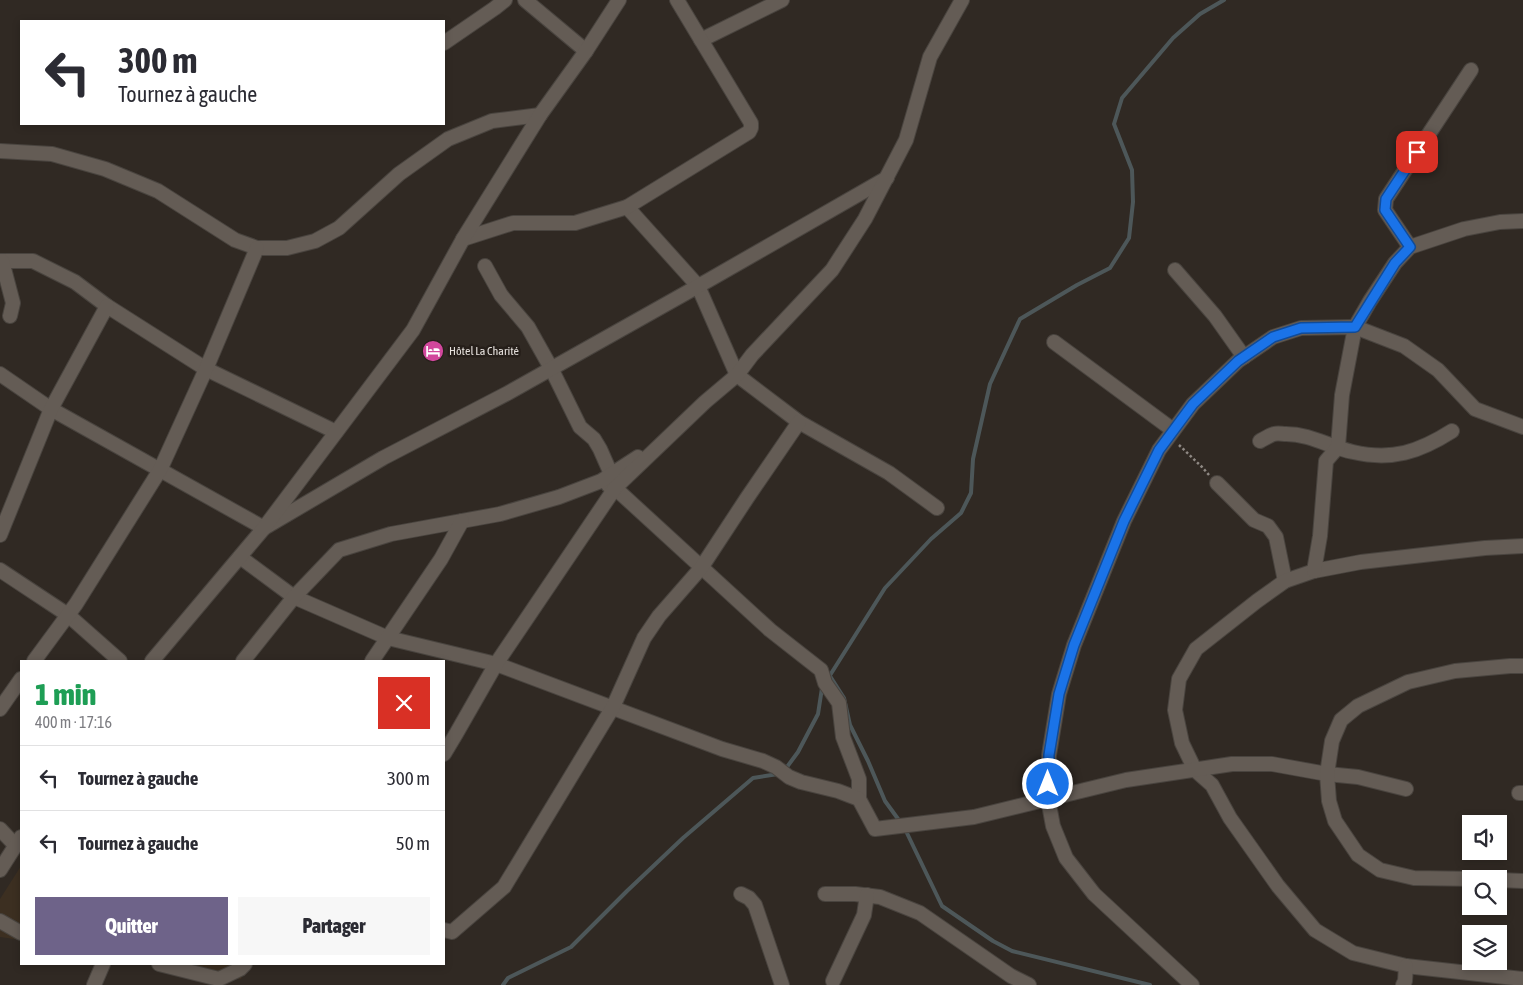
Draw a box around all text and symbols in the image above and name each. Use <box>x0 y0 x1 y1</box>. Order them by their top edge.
icon: left <box>35 40 100 105</box>
text: 300 m <box>118 40 197 80</box>
text: Tournez à gauche <box>118 81 257 107</box>
pin <box>1396 131 1438 173</box>
icon: arrive <box>1403 138 1431 166</box>
hotel icon: Hôtel La Charité <box>421 339 445 363</box>
place label: Hôtel La Charité <box>449 344 519 358</box>
text: 1 min <box>35 677 96 711</box>
button: close <box>378 677 430 729</box>
text: 400 m · 17:16 <box>35 713 112 731</box>
position arrow <box>1021 757 1073 809</box>
icon: left <box>35 764 63 792</box>
text: Tournez à gauche <box>78 767 198 789</box>
text: 300 m <box>387 767 430 789</box>
map controls <box>1462 815 1507 970</box>
button: sound <box>1462 815 1507 860</box>
icon: left <box>35 829 63 857</box>
text: Tournez à gauche <box>78 832 198 854</box>
text: 50 m <box>396 832 430 854</box>
button: search <box>1462 870 1507 915</box>
button: Quitter <box>35 897 228 955</box>
button: Partager <box>238 897 430 955</box>
button: layers <box>1462 925 1507 970</box>

